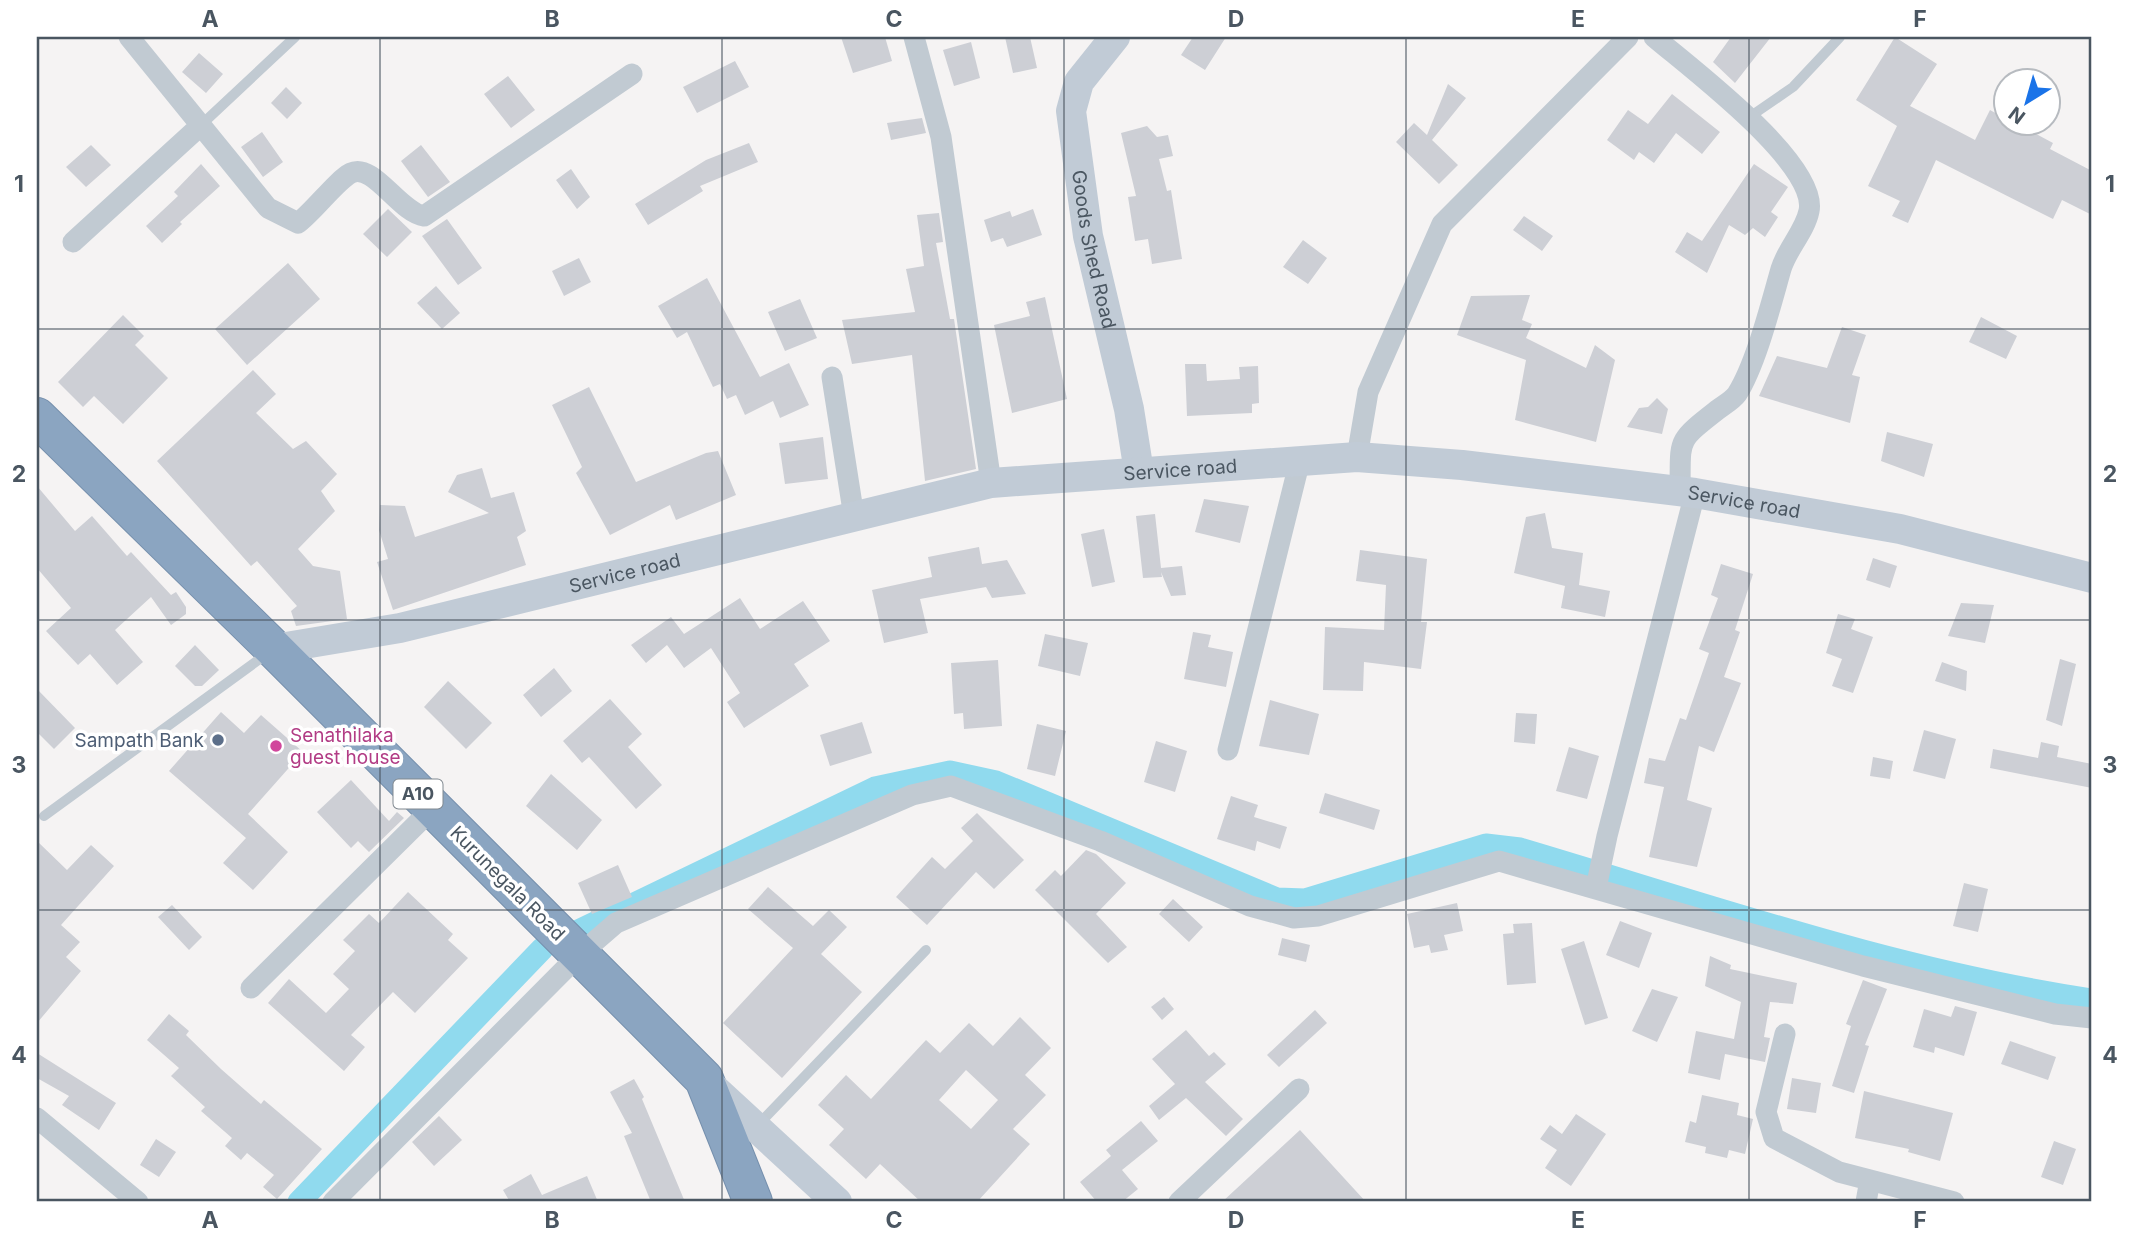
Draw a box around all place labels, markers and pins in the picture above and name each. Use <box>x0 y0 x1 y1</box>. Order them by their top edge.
place label: Senathilaka guest house <box>290 724 401 769</box>
place label: Sampath Bank <box>74 729 205 752</box>
marker: Sampath Bank <box>210 732 226 748</box>
marker: Senathilaka guest house <box>268 738 284 754</box>

